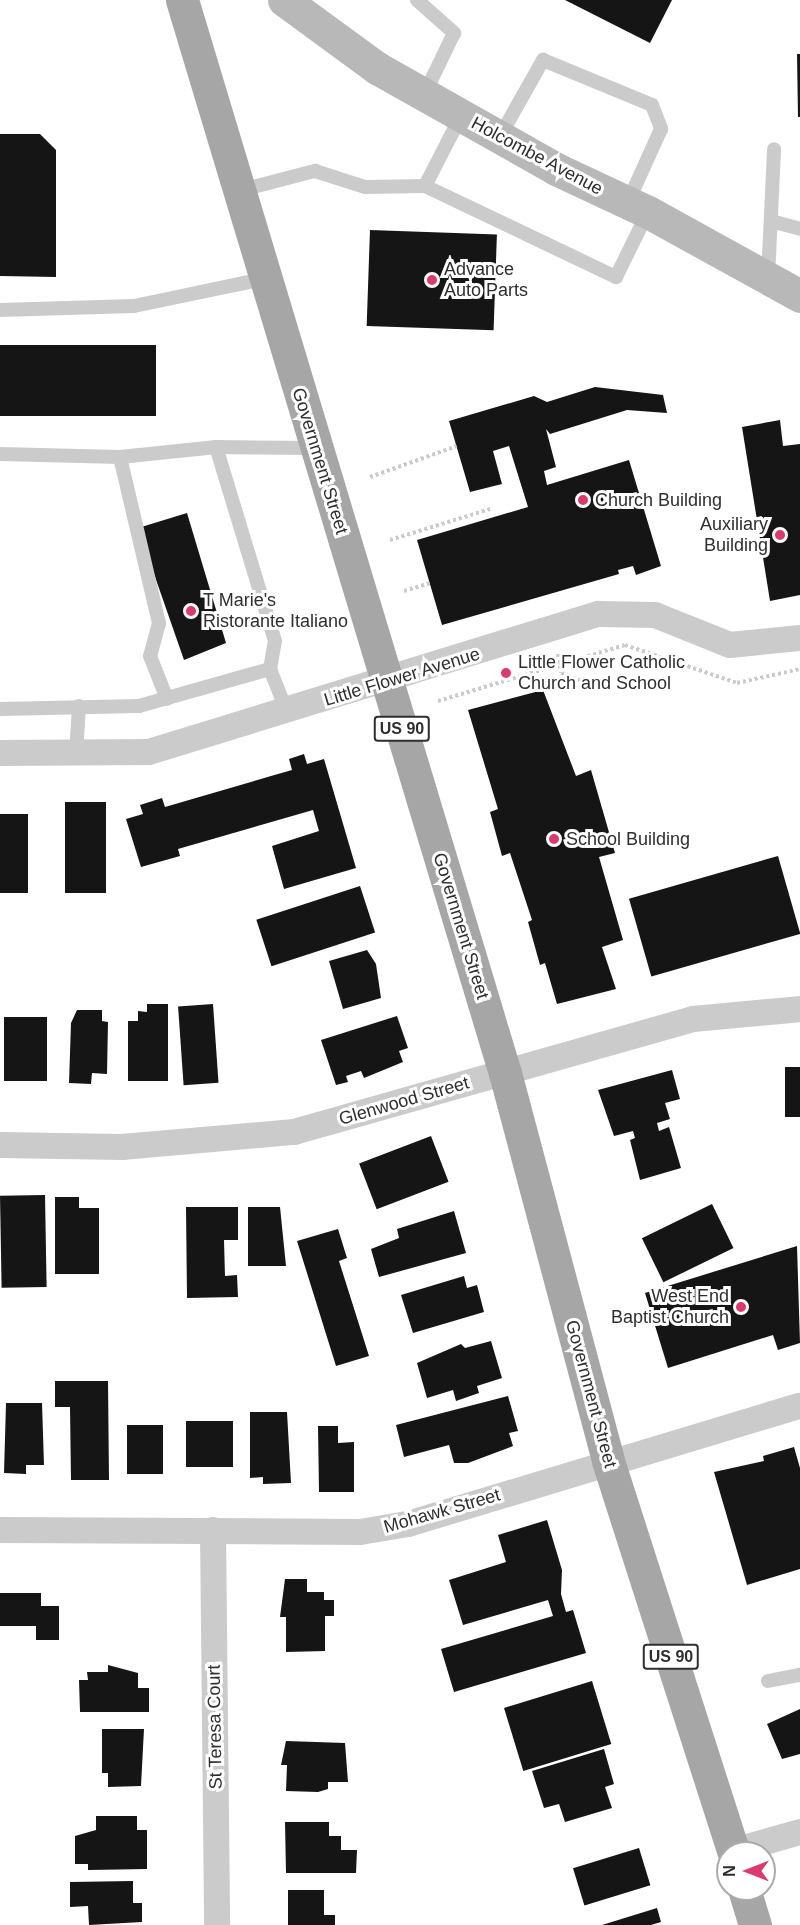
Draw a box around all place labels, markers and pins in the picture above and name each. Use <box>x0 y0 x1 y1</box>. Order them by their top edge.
place label: Advance Auto Parts <box>444 259 528 302</box>
marker: Advance Auto Parts <box>425 273 439 287</box>
place label: Church Building <box>595 489 722 511</box>
marker: Church Building <box>576 493 590 507</box>
place label: Auxiliary Building <box>700 514 768 556</box>
marker: Auxiliary Building <box>773 528 787 542</box>
place label: T Marie's Ristorante Italiano <box>203 590 348 632</box>
marker: T Marie's Ristorante Italiano <box>184 604 198 618</box>
place label: Little Flower Catholic Church and School <box>518 652 685 694</box>
marker: Little Flower Catholic Church and School <box>499 666 513 680</box>
place label: School Building <box>566 828 690 850</box>
marker: School Building <box>547 832 561 846</box>
place label: West End Baptist Church <box>611 1286 729 1328</box>
marker: West End Baptist Church <box>734 1300 748 1314</box>

